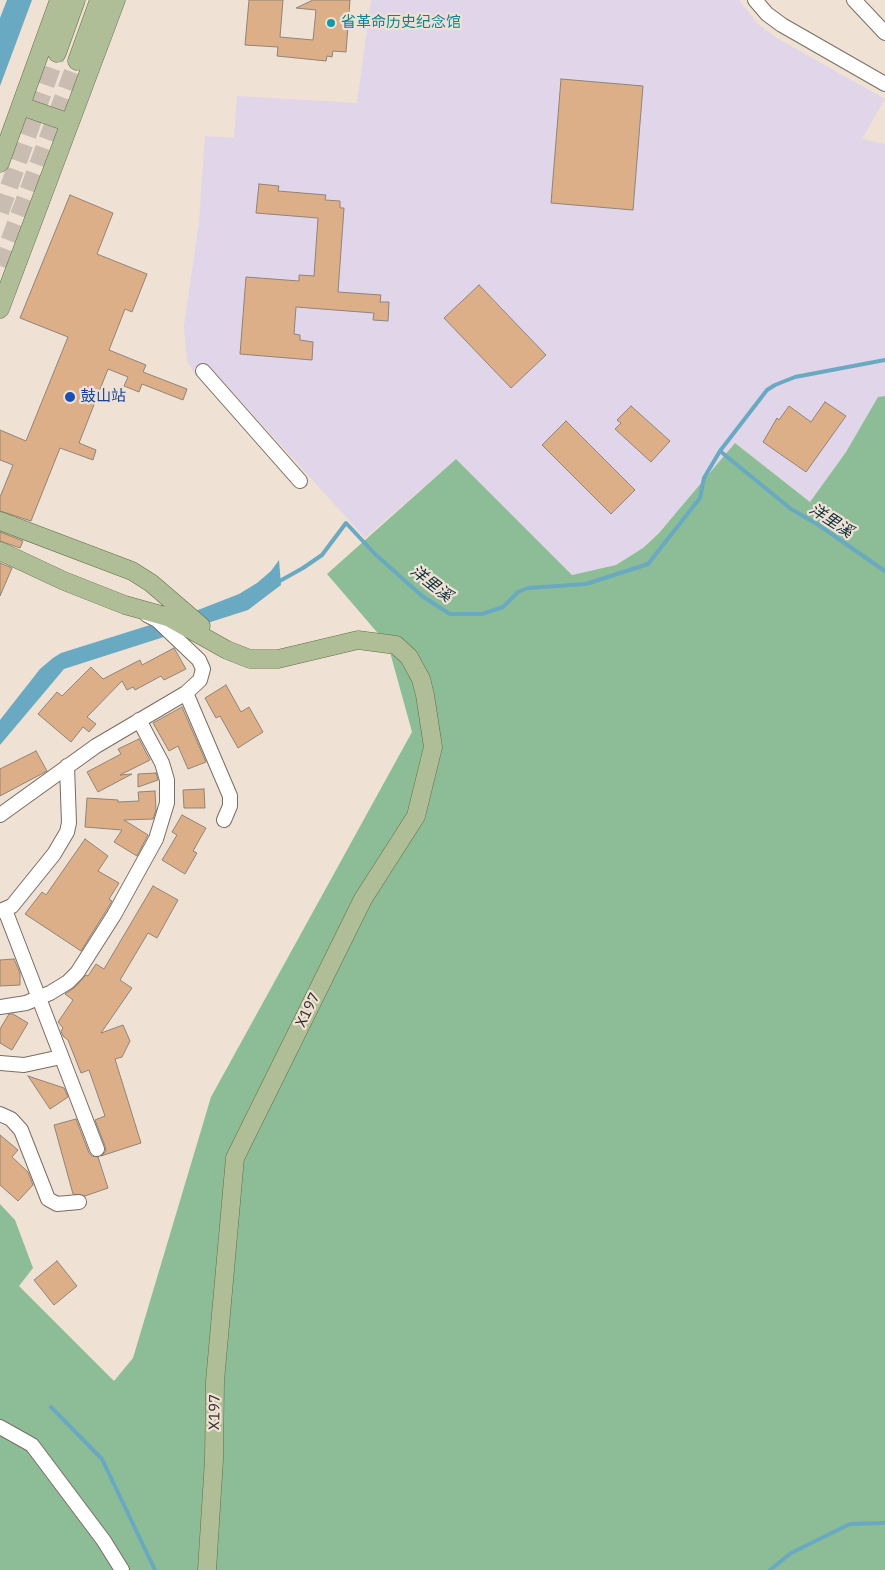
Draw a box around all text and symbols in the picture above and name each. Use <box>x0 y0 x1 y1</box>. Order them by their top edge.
place label: 省革命历史纪念馆 <box>341 14 461 32</box>
marker: 省革命历史纪念馆 <box>325 17 337 29</box>
place label: 鼓山站 <box>81 388 126 406</box>
marker: 鼓山站 <box>63 390 77 404</box>
water label: 洋里溪 <box>806 500 856 542</box>
water label: 洋里溪 <box>406 562 456 606</box>
street label: X197 <box>292 990 324 1030</box>
street label: X197 <box>206 1394 224 1430</box>

